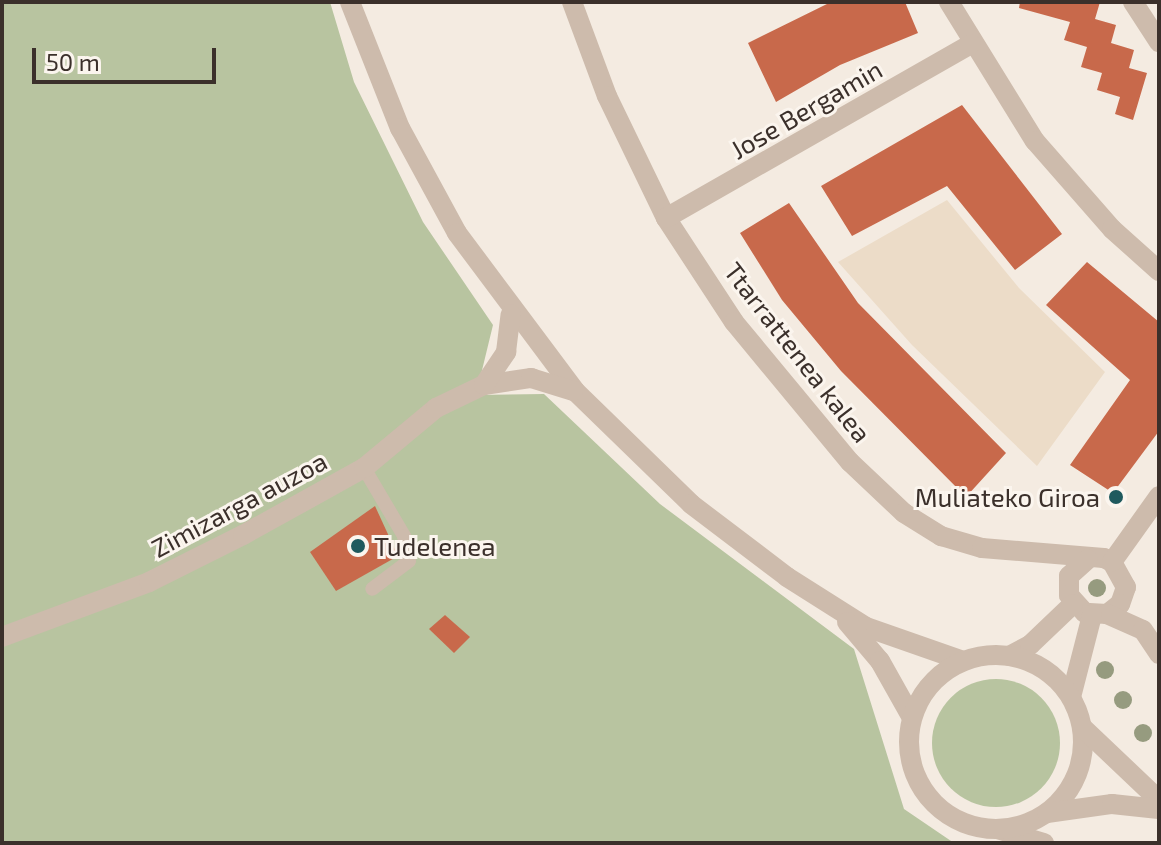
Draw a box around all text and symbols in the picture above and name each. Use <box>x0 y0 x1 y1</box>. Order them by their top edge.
scale bar <box>36 32 220 82</box>
text: 50 m <box>46 47 100 76</box>
street label: Jose Bergamin <box>725 53 887 165</box>
street label: Ttarrattenea kalea <box>718 256 878 448</box>
street label: Zimizarga auzoa <box>146 445 332 563</box>
place label: Muliateko Giroa <box>915 481 1100 513</box>
marker: Muliateko Giroa <box>1107 488 1125 506</box>
place label: Tudelenea <box>374 530 495 562</box>
marker: Tudelenea <box>349 537 367 555</box>

